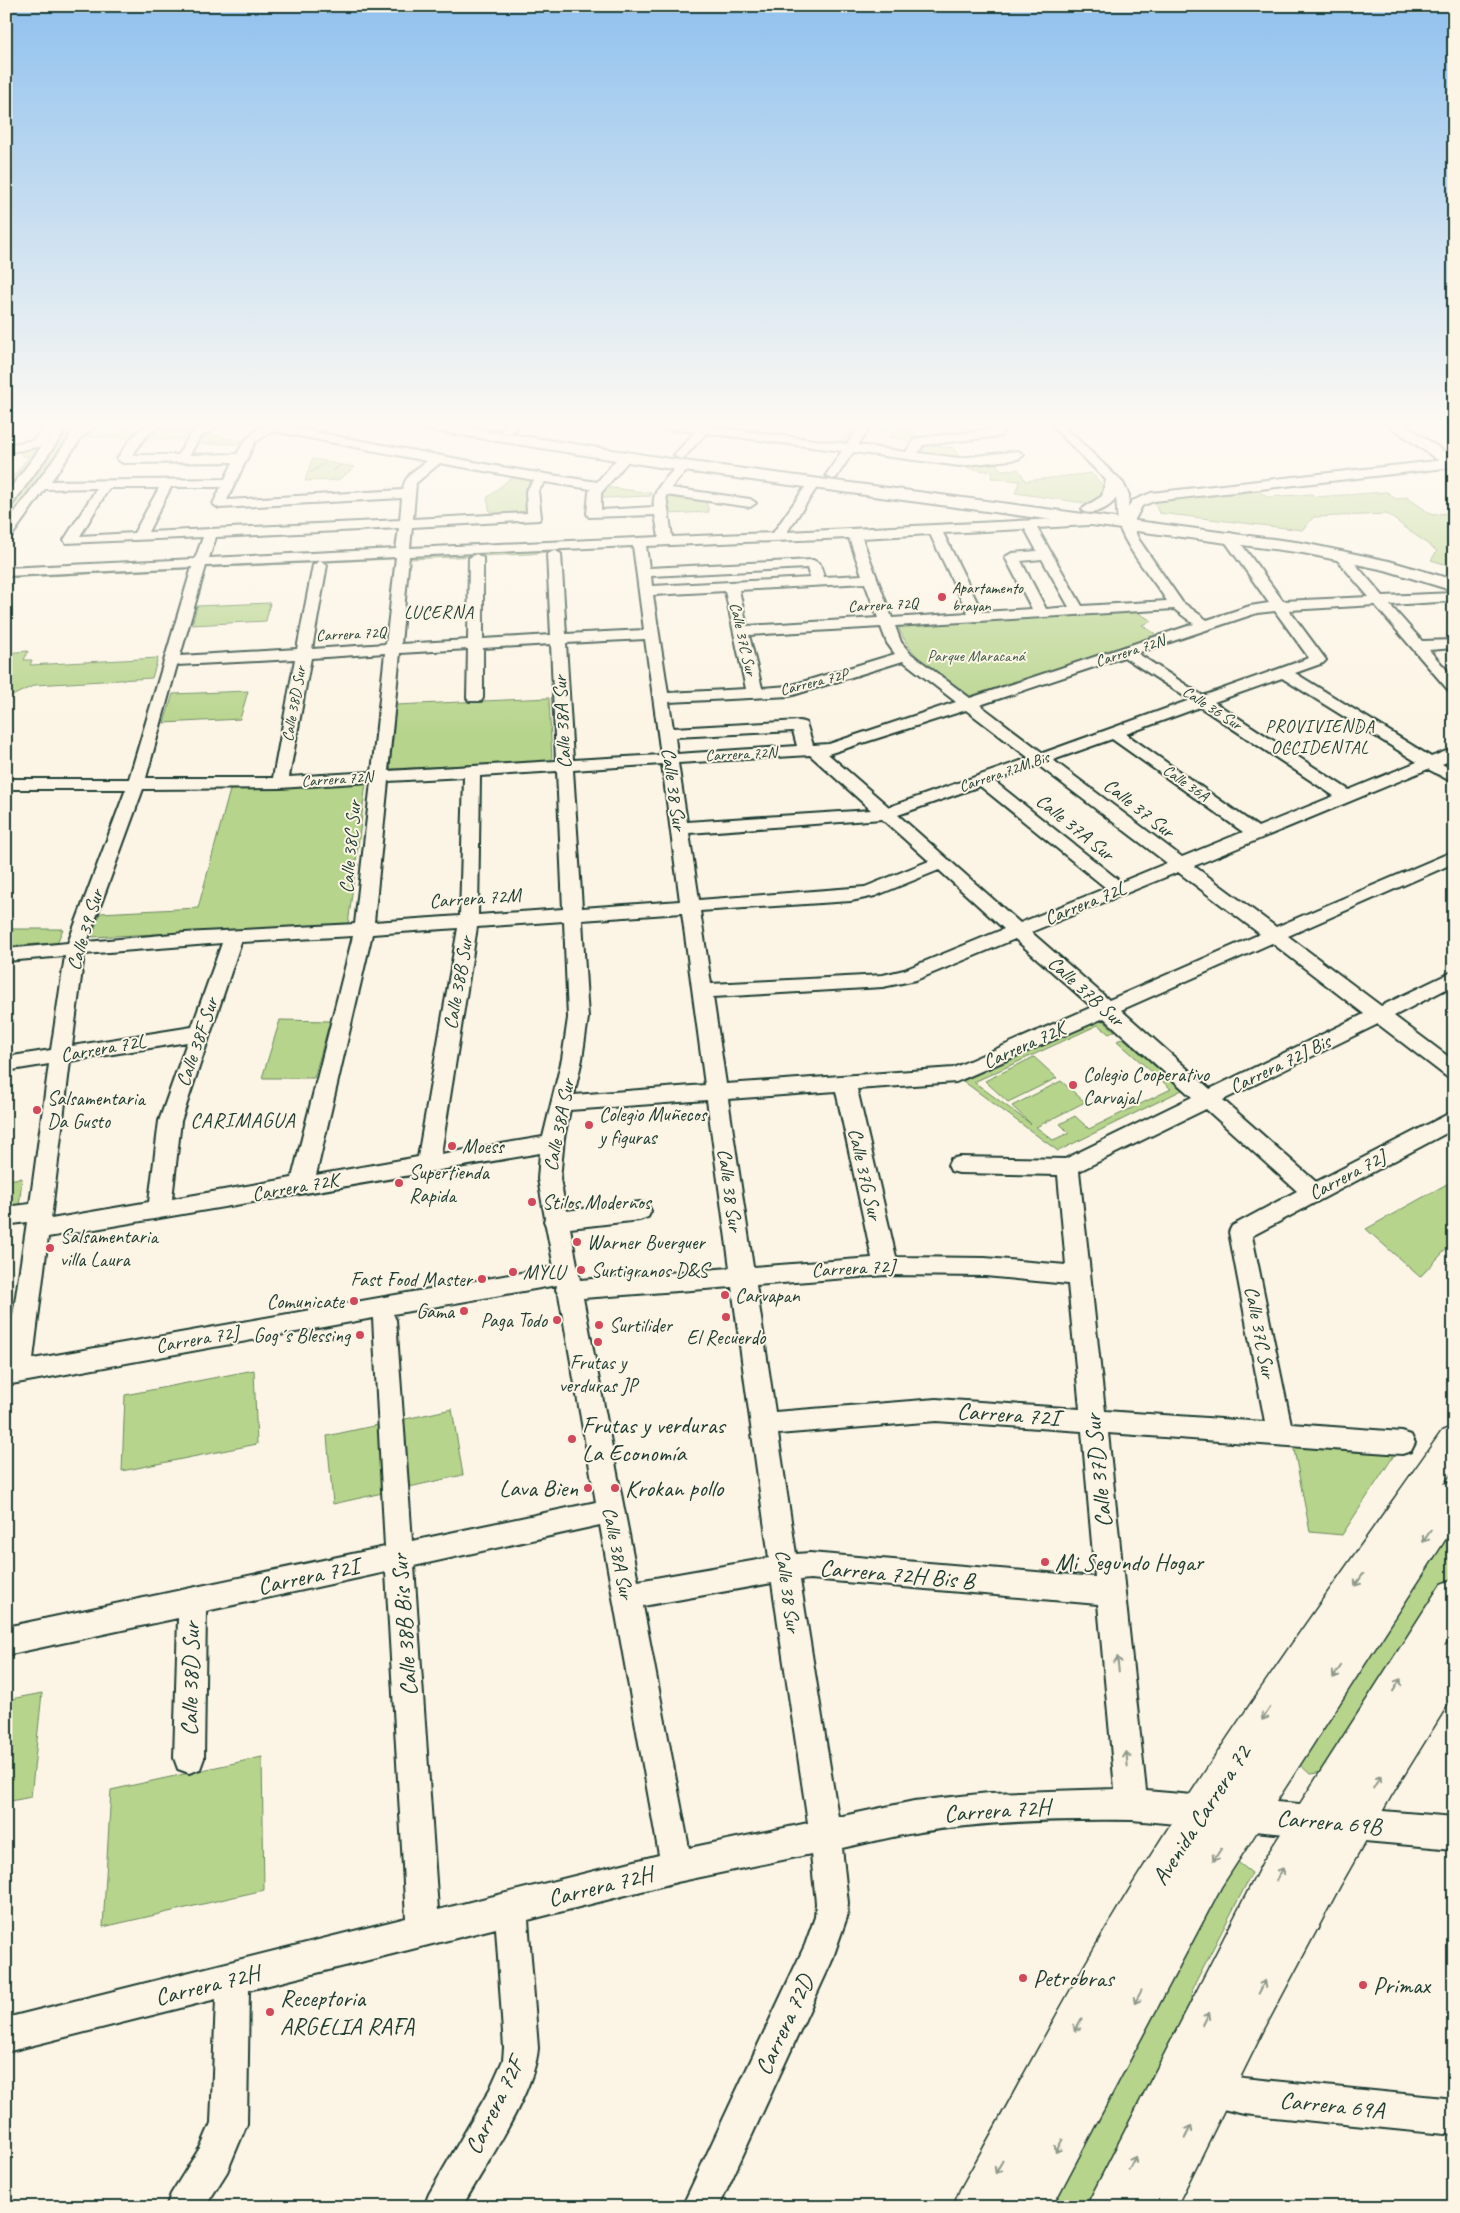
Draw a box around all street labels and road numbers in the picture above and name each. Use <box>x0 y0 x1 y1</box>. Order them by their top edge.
street label: Carrera 72Q <box>848 593 920 617</box>
street label: Calle 37C Sur <box>725 601 762 680</box>
street label: Carrera 72Q <box>316 622 388 646</box>
street label: Carrera 72N <box>1093 630 1169 672</box>
street label: Calle 38D Sur <box>278 663 311 743</box>
street label: Carrera 72P <box>778 663 853 700</box>
street label: Calle 38A Sur <box>547 673 577 769</box>
street label: Calle 36 Sur <box>1179 682 1247 736</box>
street label: Carrera 72N <box>705 742 780 766</box>
street label: Calle 38 Sur <box>656 746 692 834</box>
street label: Carrera 72M Bis <box>956 747 1053 797</box>
street label: Calle 36A <box>1159 760 1214 807</box>
street label: Carrera 72N <box>301 766 376 791</box>
street label: Calle 37 Sur <box>1099 773 1181 845</box>
street label: Calle 37A Sur <box>1031 788 1120 867</box>
street label: Calle 38C Sur <box>333 798 367 894</box>
street label: Carrera 72L <box>1041 875 1130 931</box>
street label: Carrera 72M <box>428 882 523 914</box>
street label: Calle 39 Sur <box>61 885 110 973</box>
street label: Calle 38B Sur <box>438 933 479 1031</box>
street label: Calle 37B Sur <box>1043 950 1131 1033</box>
street label: Calle 38F Sur <box>170 992 224 1090</box>
street label: Carrera 72K <box>979 1014 1073 1074</box>
street label: Carrera 72L <box>59 1028 148 1068</box>
street label: Carrera 72J Bis <box>1225 1028 1336 1099</box>
street label: Calle 38A Sur <box>538 1075 580 1173</box>
street label: Calle 37G Sur <box>842 1126 888 1224</box>
street label: Carrera 72J <box>1304 1143 1392 1206</box>
street label: Calle 38 Sur <box>712 1147 748 1235</box>
street label: Carrera 72K <box>250 1166 344 1207</box>
street label: Carrera 72J <box>811 1253 898 1283</box>
street label: Calle 37C Sur <box>1239 1284 1281 1382</box>
street label: Carrera 72J <box>154 1319 243 1359</box>
street label: Carrera 72I <box>956 1395 1065 1433</box>
street label: Calle 37D Sur <box>1077 1410 1119 1529</box>
street label: Calle 38A Sur <box>597 1505 639 1603</box>
street label: Calle 38 Sur <box>770 1548 806 1636</box>
street label: Carrera 72I <box>255 1550 366 1601</box>
street label: Calle 38B Bis Sur <box>384 1551 424 1697</box>
street label: Carrera 72H Bis B <box>818 1552 977 1596</box>
street label: Calle 38D Sur <box>174 1619 206 1736</box>
street label: Avenida Carrera 72 <box>1145 1738 1259 1891</box>
street label: Carrera 72H <box>943 1791 1056 1829</box>
street label: Carrera 69B <box>1275 1802 1384 1842</box>
street label: Carrera 72H <box>545 1858 660 1913</box>
street label: Carrera 72H <box>152 1957 267 2012</box>
street label: Carrera 72D <box>748 1968 821 2080</box>
street label: Carrera 72F <box>458 2048 532 2159</box>
street label: Carrera 69A <box>1278 2085 1387 2125</box>

